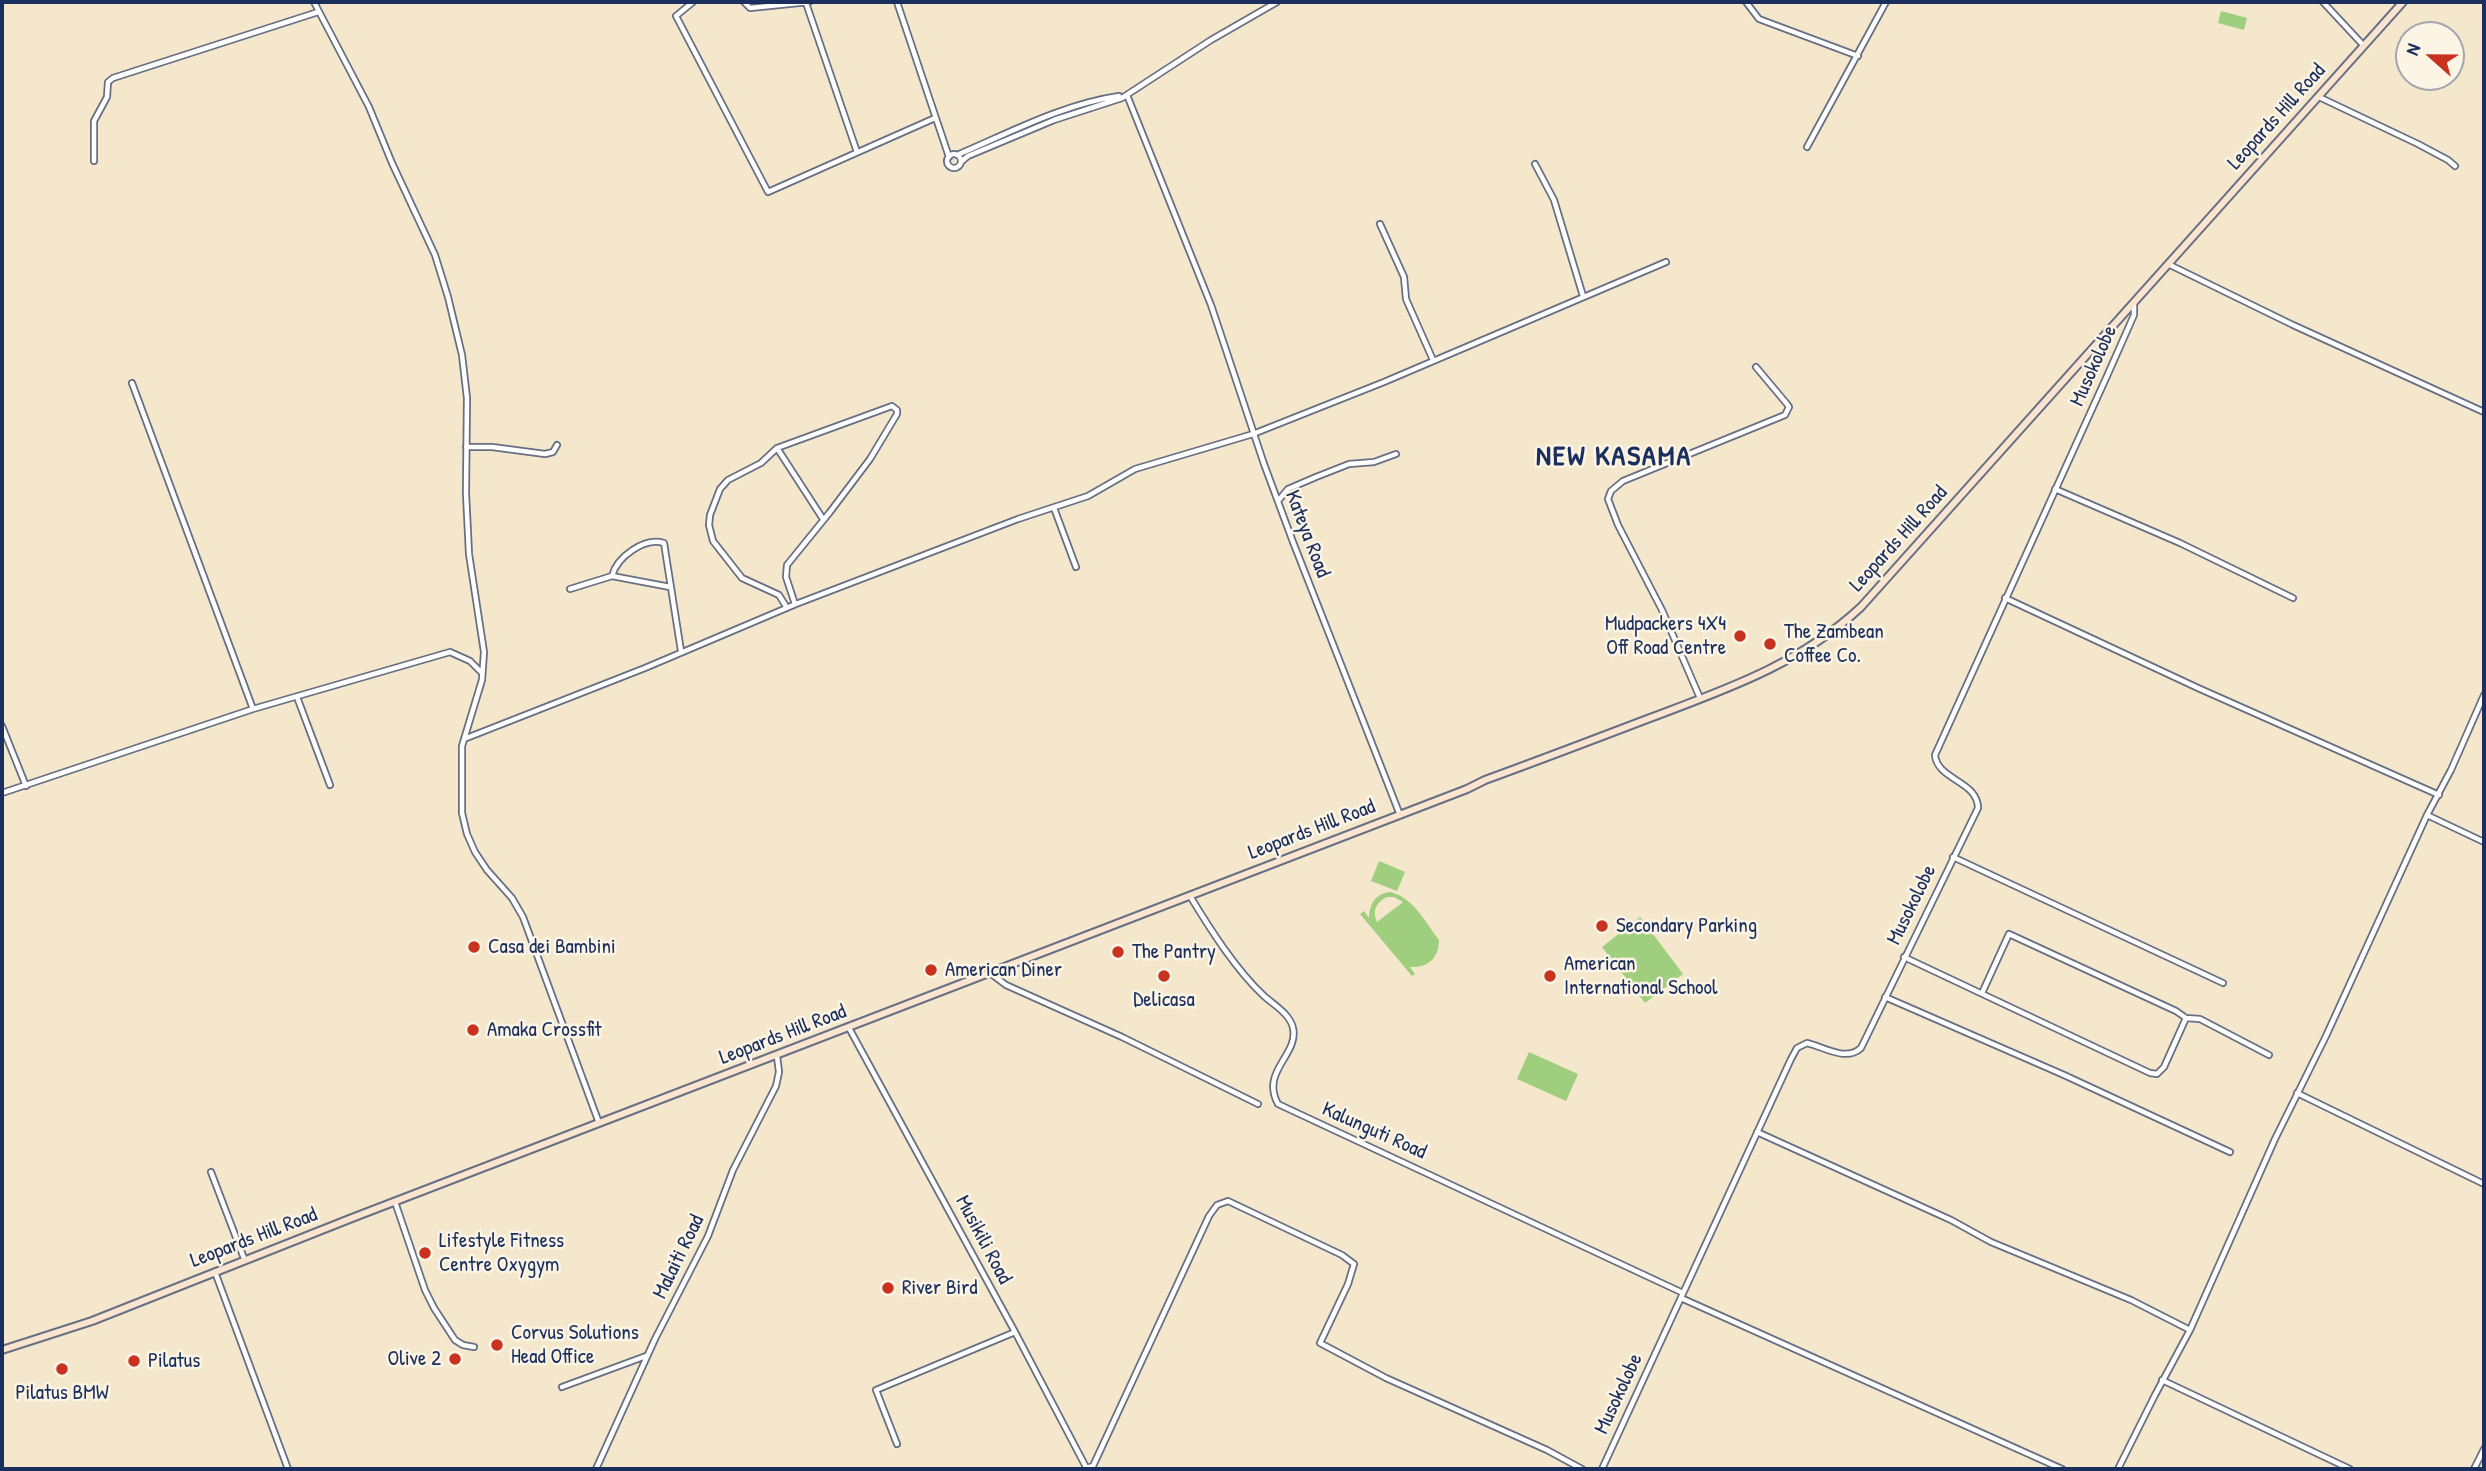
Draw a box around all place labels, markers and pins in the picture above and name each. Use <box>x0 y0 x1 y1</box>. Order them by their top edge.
place label: Mudpackers 4X4 Off Road Centre <box>1605 611 1726 661</box>
place label: The Zambean Coffee Co. <box>1784 619 1884 669</box>
marker: Mudpackers 4X4 Off Road Centre <box>1732 628 1748 644</box>
marker: The Zambean Coffee Co. <box>1762 636 1778 652</box>
place label: Secondary Parking <box>1616 913 1757 939</box>
marker: Secondary Parking <box>1594 918 1610 934</box>
place label: Casa dei Bambini <box>488 934 616 960</box>
marker: Casa dei Bambini <box>466 939 482 955</box>
place label: The Pantry <box>1132 939 1216 965</box>
marker: The Pantry <box>1110 944 1126 960</box>
place label: American International School <box>1564 951 1717 1001</box>
place label: American Diner <box>945 957 1062 983</box>
marker: American Diner <box>923 962 939 978</box>
marker: Delicasa <box>1156 968 1172 984</box>
marker: American International School <box>1542 968 1558 984</box>
place label: Delicasa <box>1133 987 1195 1013</box>
place label: Amaka Crossfit <box>487 1017 601 1043</box>
marker: Amaka Crossfit <box>465 1022 481 1038</box>
place label: Lifestyle Fitness Centre Oxygym <box>439 1228 564 1278</box>
marker: Lifestyle Fitness Centre Oxygym <box>417 1245 433 1261</box>
place label: River Bird <box>902 1275 978 1301</box>
marker: River Bird <box>880 1280 896 1296</box>
place label: Corvus Solutions Head Office <box>511 1320 639 1370</box>
marker: Corvus Solutions Head Office <box>489 1337 505 1353</box>
place label: Olive 2 <box>388 1346 441 1372</box>
place label: Pilatus <box>148 1348 200 1374</box>
marker: Olive 2 <box>447 1351 463 1367</box>
marker: Pilatus <box>126 1353 142 1369</box>
marker: Pilatus BMW <box>54 1361 70 1377</box>
place label: Pilatus BMW <box>15 1380 109 1406</box>

